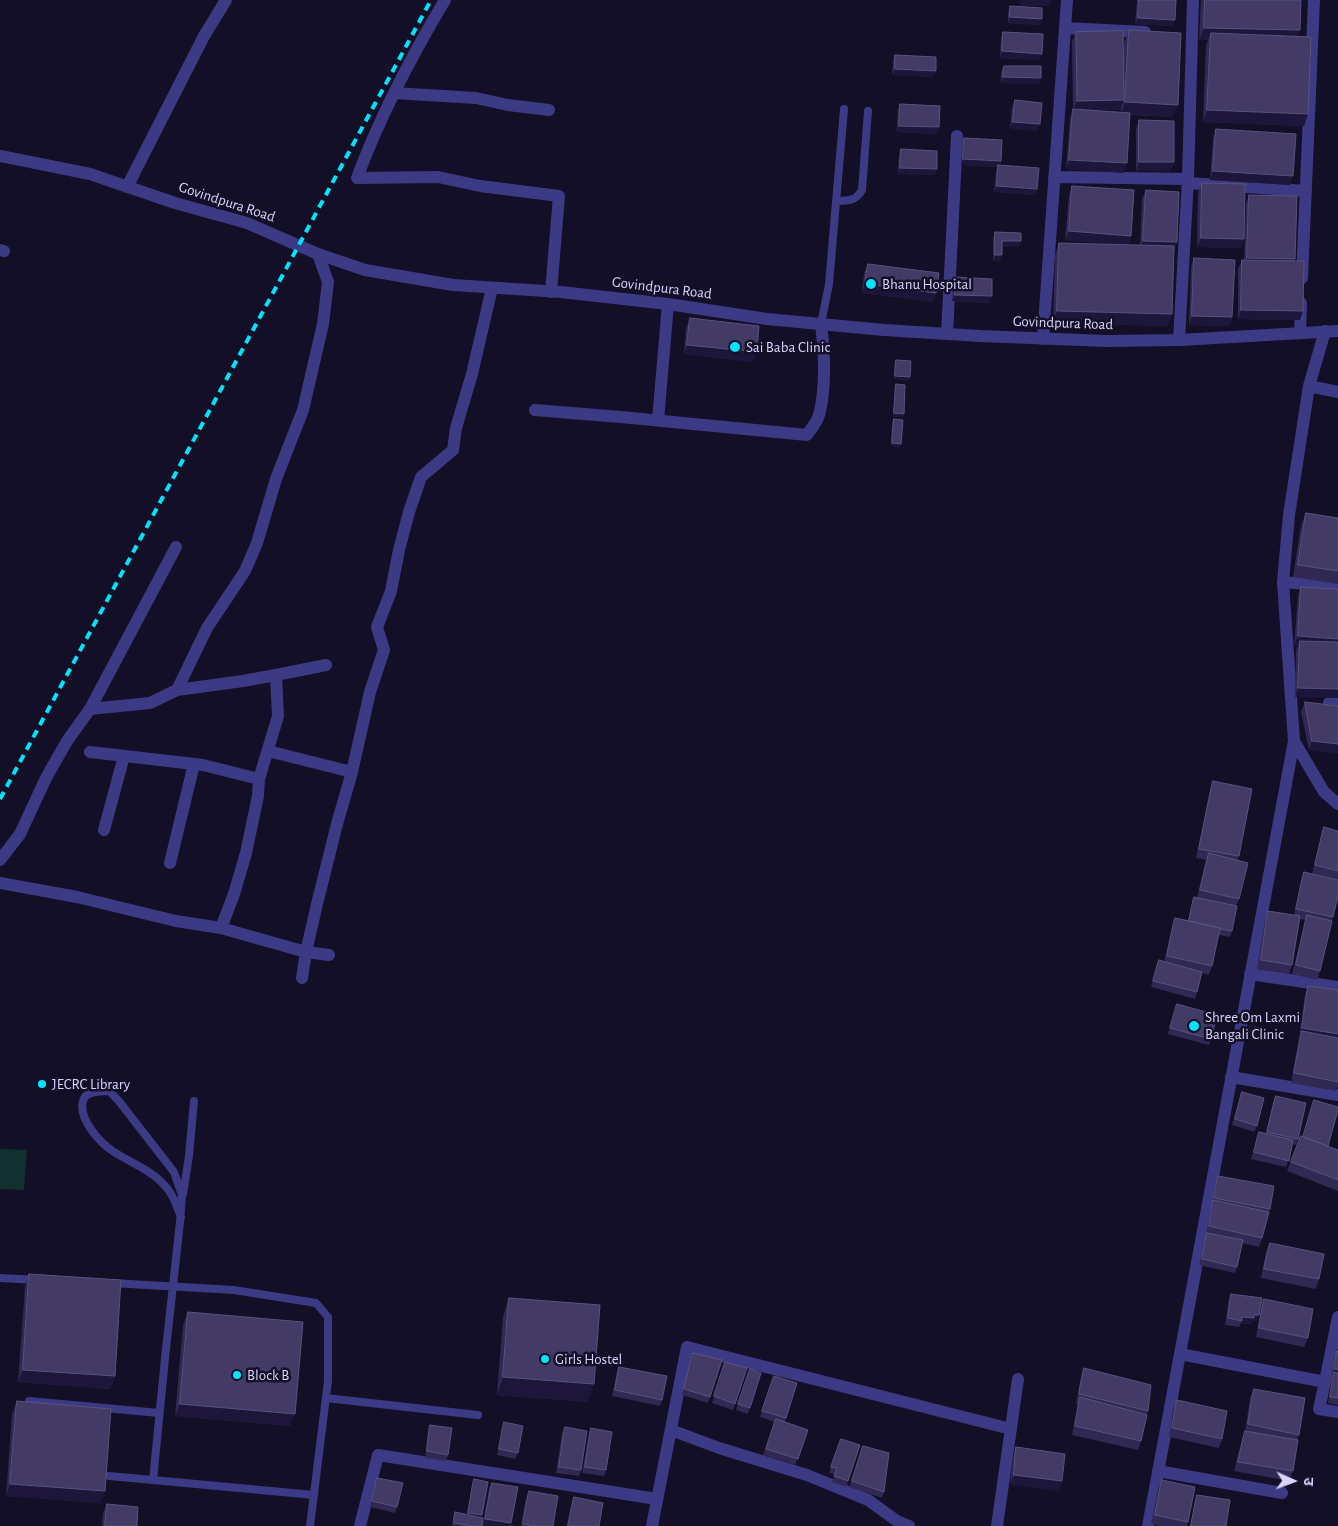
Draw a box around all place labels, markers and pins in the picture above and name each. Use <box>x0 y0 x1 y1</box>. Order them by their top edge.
place label: Bhanu Hospital <box>882 275 972 293</box>
marker: Bhanu Hospital <box>864 277 878 291</box>
place label: Sai Baba Clinic <box>746 338 830 356</box>
marker: Sai Baba Clinic <box>728 340 742 354</box>
place label: Shree Om Laxmi Bangali Clinic <box>1205 1008 1300 1043</box>
marker: Shree Om Laxmi Bangali Clinic <box>1187 1019 1201 1033</box>
place label: JECRC Library <box>52 1075 130 1093</box>
marker: JECRC Library <box>36 1078 48 1090</box>
place label: Girls Hostel <box>555 1350 622 1368</box>
marker: Girls Hostel <box>539 1353 551 1365</box>
place label: Block B <box>247 1366 289 1384</box>
marker: Block B <box>231 1369 243 1381</box>

